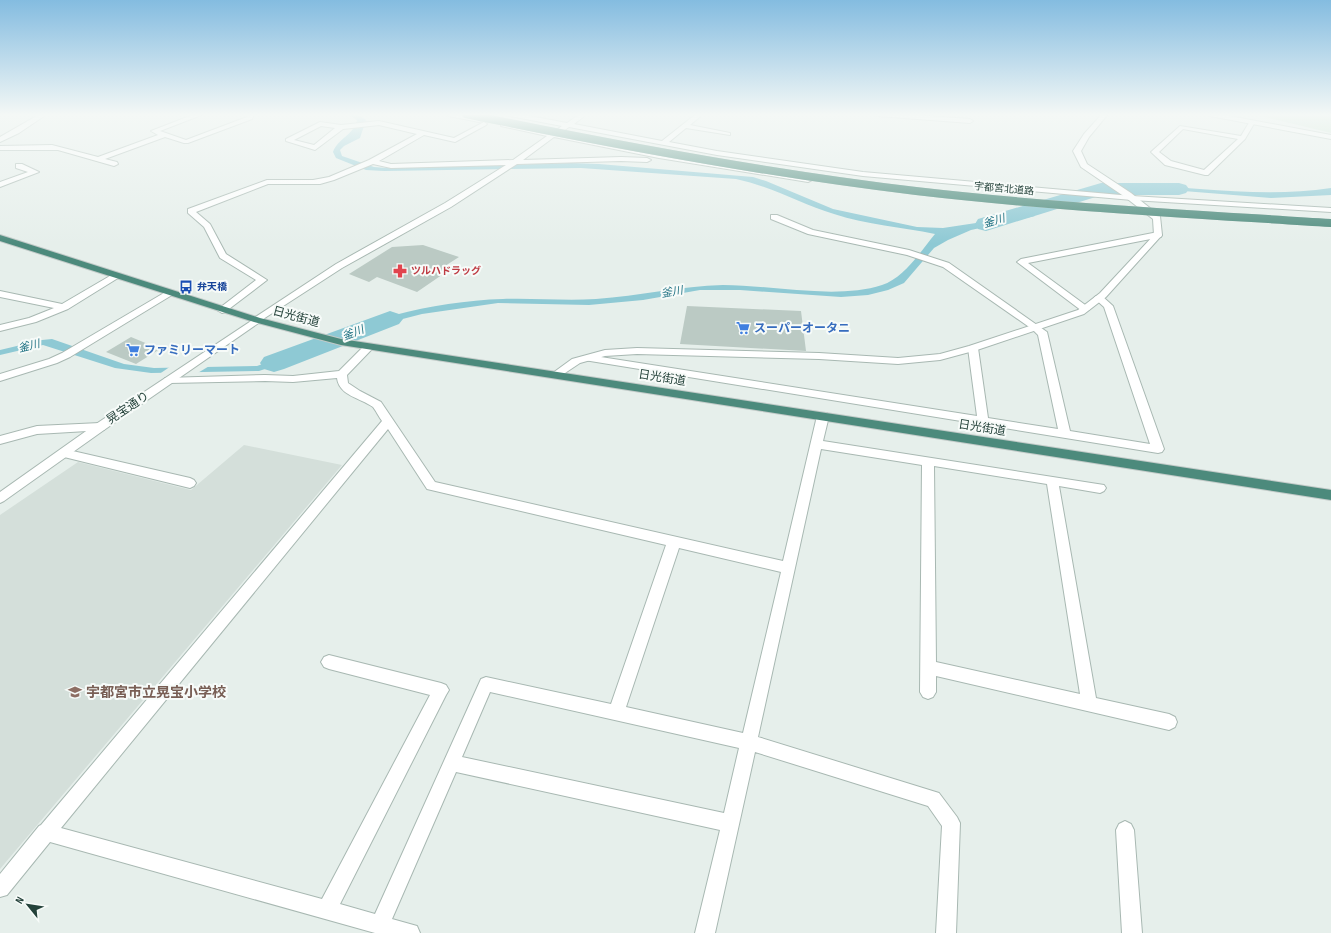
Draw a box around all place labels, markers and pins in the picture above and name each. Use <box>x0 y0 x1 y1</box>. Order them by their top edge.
pharmacy icon: ツルハドラッグ <box>392 263 408 279</box>
place label: ツルハドラッグ <box>411 265 481 277</box>
bus stop icon: 弁天橋 <box>178 279 194 295</box>
place label: 弁天橋 <box>197 281 227 293</box>
supermarket icon: スーパーオータニ <box>735 320 751 336</box>
place label: スーパーオータニ <box>754 321 850 336</box>
supermarket icon: ファミリーマート <box>125 342 141 358</box>
place label: ファミリーマート <box>144 343 240 358</box>
school or university icon: 宇都宮市立晃宝小学校 <box>67 684 83 700</box>
place label: 宇都宮市立晃宝小学校 <box>86 684 226 701</box>

